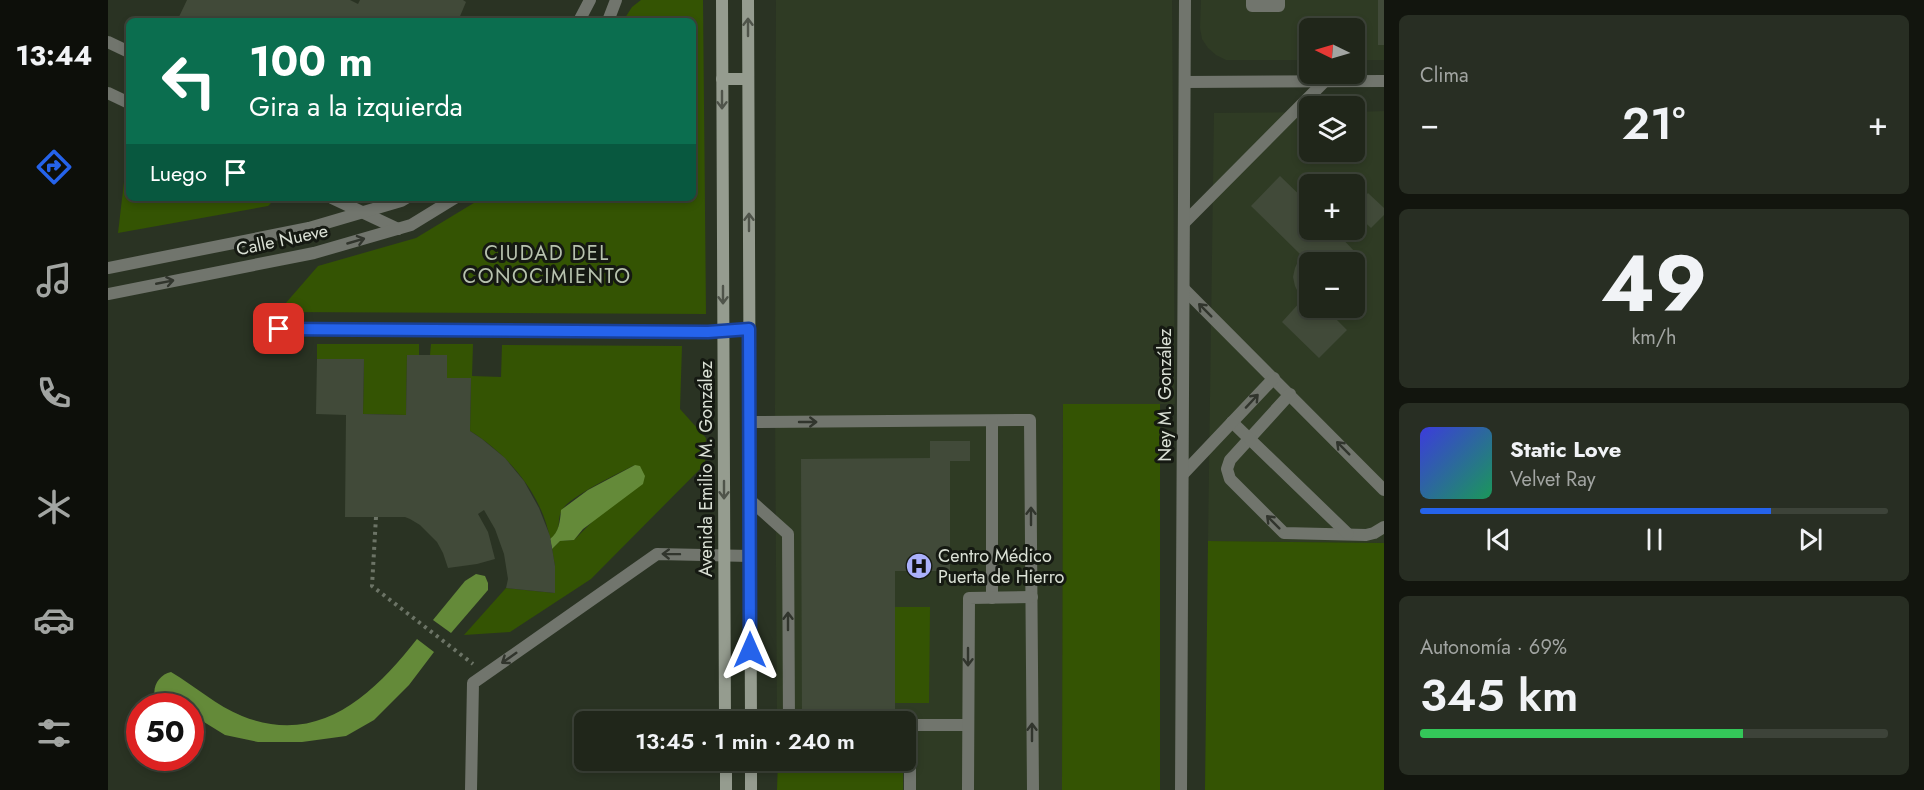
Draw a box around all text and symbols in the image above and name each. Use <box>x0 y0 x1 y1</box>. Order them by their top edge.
one-way arrow <box>742 18 754 38</box>
north arrow <box>1299 18 1365 84</box>
map controls <box>1299 18 1365 318</box>
text: 100 m <box>249 31 373 92</box>
text: 13:44 <box>16 36 92 75</box>
icon: left <box>150 42 228 120</box>
text: Clima <box>1420 61 1469 90</box>
text: Gira a la izquierda <box>249 87 463 126</box>
one-way arrow <box>716 90 728 110</box>
text: 21° <box>1622 91 1685 156</box>
button: layers <box>1299 96 1365 162</box>
text: − <box>1420 100 1439 147</box>
text: + <box>1868 100 1888 147</box>
icon: directions <box>33 146 75 188</box>
icon: arrive <box>219 156 252 189</box>
text: Luego <box>150 157 207 189</box>
button: + <box>1299 174 1365 240</box>
one-way arrow <box>743 213 755 233</box>
street label: Calle Nueve <box>234 218 330 262</box>
text: 49 <box>1601 228 1707 340</box>
one-way arrow <box>346 235 365 246</box>
district label: CIUDAD DEL CONOCIMIENTO <box>462 239 632 291</box>
button: − <box>1299 252 1365 318</box>
icon: music <box>33 259 75 301</box>
one-way arrow <box>155 276 175 287</box>
one-way arrow <box>717 285 729 305</box>
pin <box>253 303 304 354</box>
one-way arrow <box>1198 303 1213 318</box>
icon: arrive <box>262 312 295 345</box>
text: km/h <box>1631 323 1677 352</box>
street label: Ney M. González <box>1152 328 1178 462</box>
street label: Avenida Emilio M. González <box>693 360 719 577</box>
icon: phone <box>33 372 75 414</box>
one-way arrow <box>1245 393 1259 408</box>
one-way arrow <box>797 416 817 427</box>
text: Static Love <box>1510 433 1621 465</box>
one-way arrow <box>1336 441 1350 456</box>
text: Velvet Ray <box>1510 465 1596 494</box>
one-way arrow <box>718 480 730 500</box>
icon: climate <box>33 486 75 528</box>
one-way arrow <box>1025 506 1037 526</box>
one-way arrow <box>1266 514 1281 529</box>
icon: previous <box>1482 523 1515 556</box>
icon: pause <box>1638 523 1671 556</box>
icon: next <box>1794 523 1827 556</box>
place label: Centro Médico Puerta de Hierro <box>938 543 1065 590</box>
one-way arrow <box>661 548 681 560</box>
hospital icon: Centro Médico Puerta de Hierro <box>904 551 934 581</box>
icon: car <box>33 599 75 641</box>
one-way arrow <box>782 612 794 632</box>
position arrow <box>718 618 782 682</box>
text: Autonomía · 69% <box>1420 633 1567 662</box>
one-way arrow <box>962 646 974 666</box>
one-way arrow <box>501 652 517 664</box>
text: 345 km <box>1420 663 1578 728</box>
speed limit sign: 50 <box>126 693 204 771</box>
icon: filters <box>33 712 75 754</box>
one-way arrow <box>1027 722 1038 742</box>
text: 13:45 · 1 min · 240 m <box>635 725 855 757</box>

